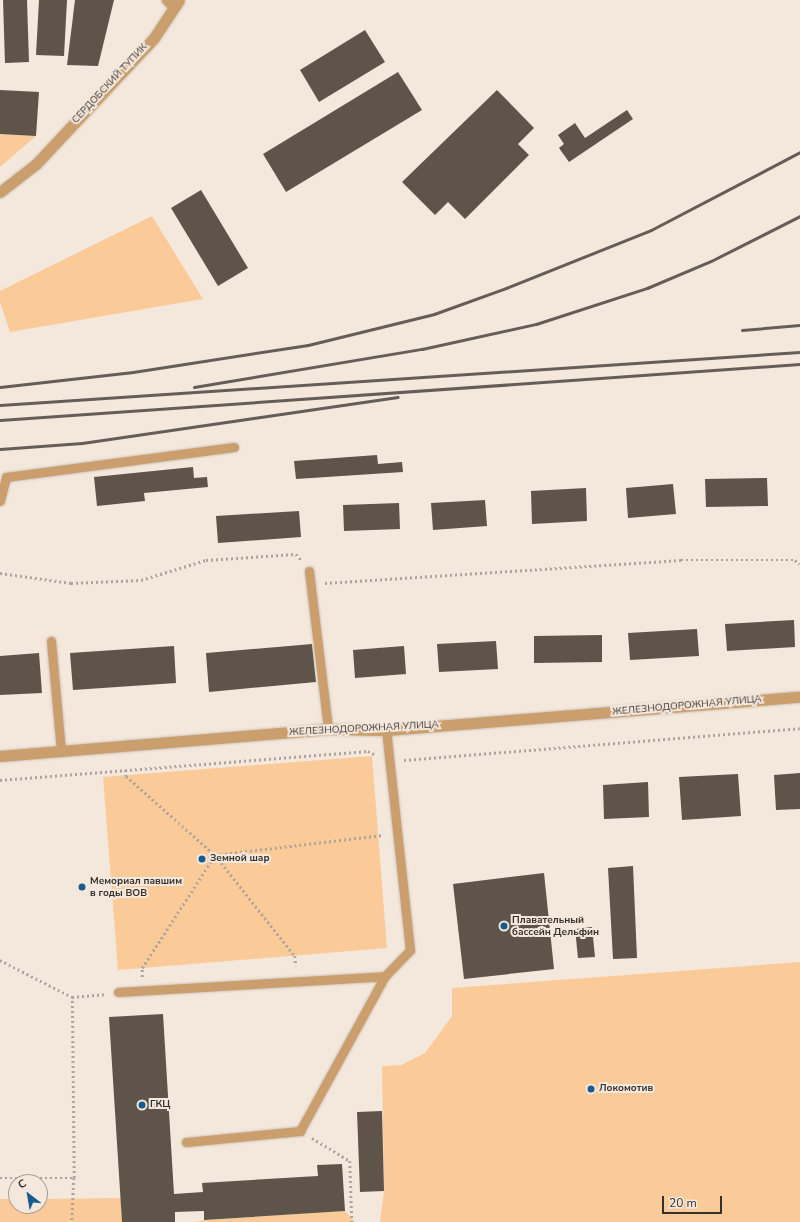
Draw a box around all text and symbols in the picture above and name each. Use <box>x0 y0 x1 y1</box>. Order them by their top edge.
street label: СЕРДОБСКИЙ ТУПИК <box>70 42 150 126</box>
street label: ЖЕЛЕЗНОДОРОЖНАЯ УЛИЦА <box>612 693 762 719</box>
street label: ЖЕЛЕЗНОДОРОЖНАЯ УЛИЦА <box>289 719 439 739</box>
place label: Земной шар <box>210 853 270 865</box>
marker: Земной шар <box>197 854 207 864</box>
place label: Мемориал павшим в годы ВОВ <box>90 875 182 898</box>
marker: Мемориал павшим в годы ВОВ <box>77 882 87 892</box>
place label: Плавательный бассейн Дельфин <box>512 914 599 938</box>
marker: Плавательный бассейн Дельфин <box>499 921 509 931</box>
place label: Локомотив <box>599 1083 653 1095</box>
marker: Локомотив <box>586 1084 596 1094</box>
place label: ГКЦ <box>150 1099 170 1111</box>
marker: ГКЦ <box>137 1100 147 1110</box>
north arrow <box>8 1174 48 1214</box>
text: С <box>15 1176 29 1193</box>
scale bar <box>664 1188 724 1214</box>
text: 20 m <box>669 1195 697 1211</box>

